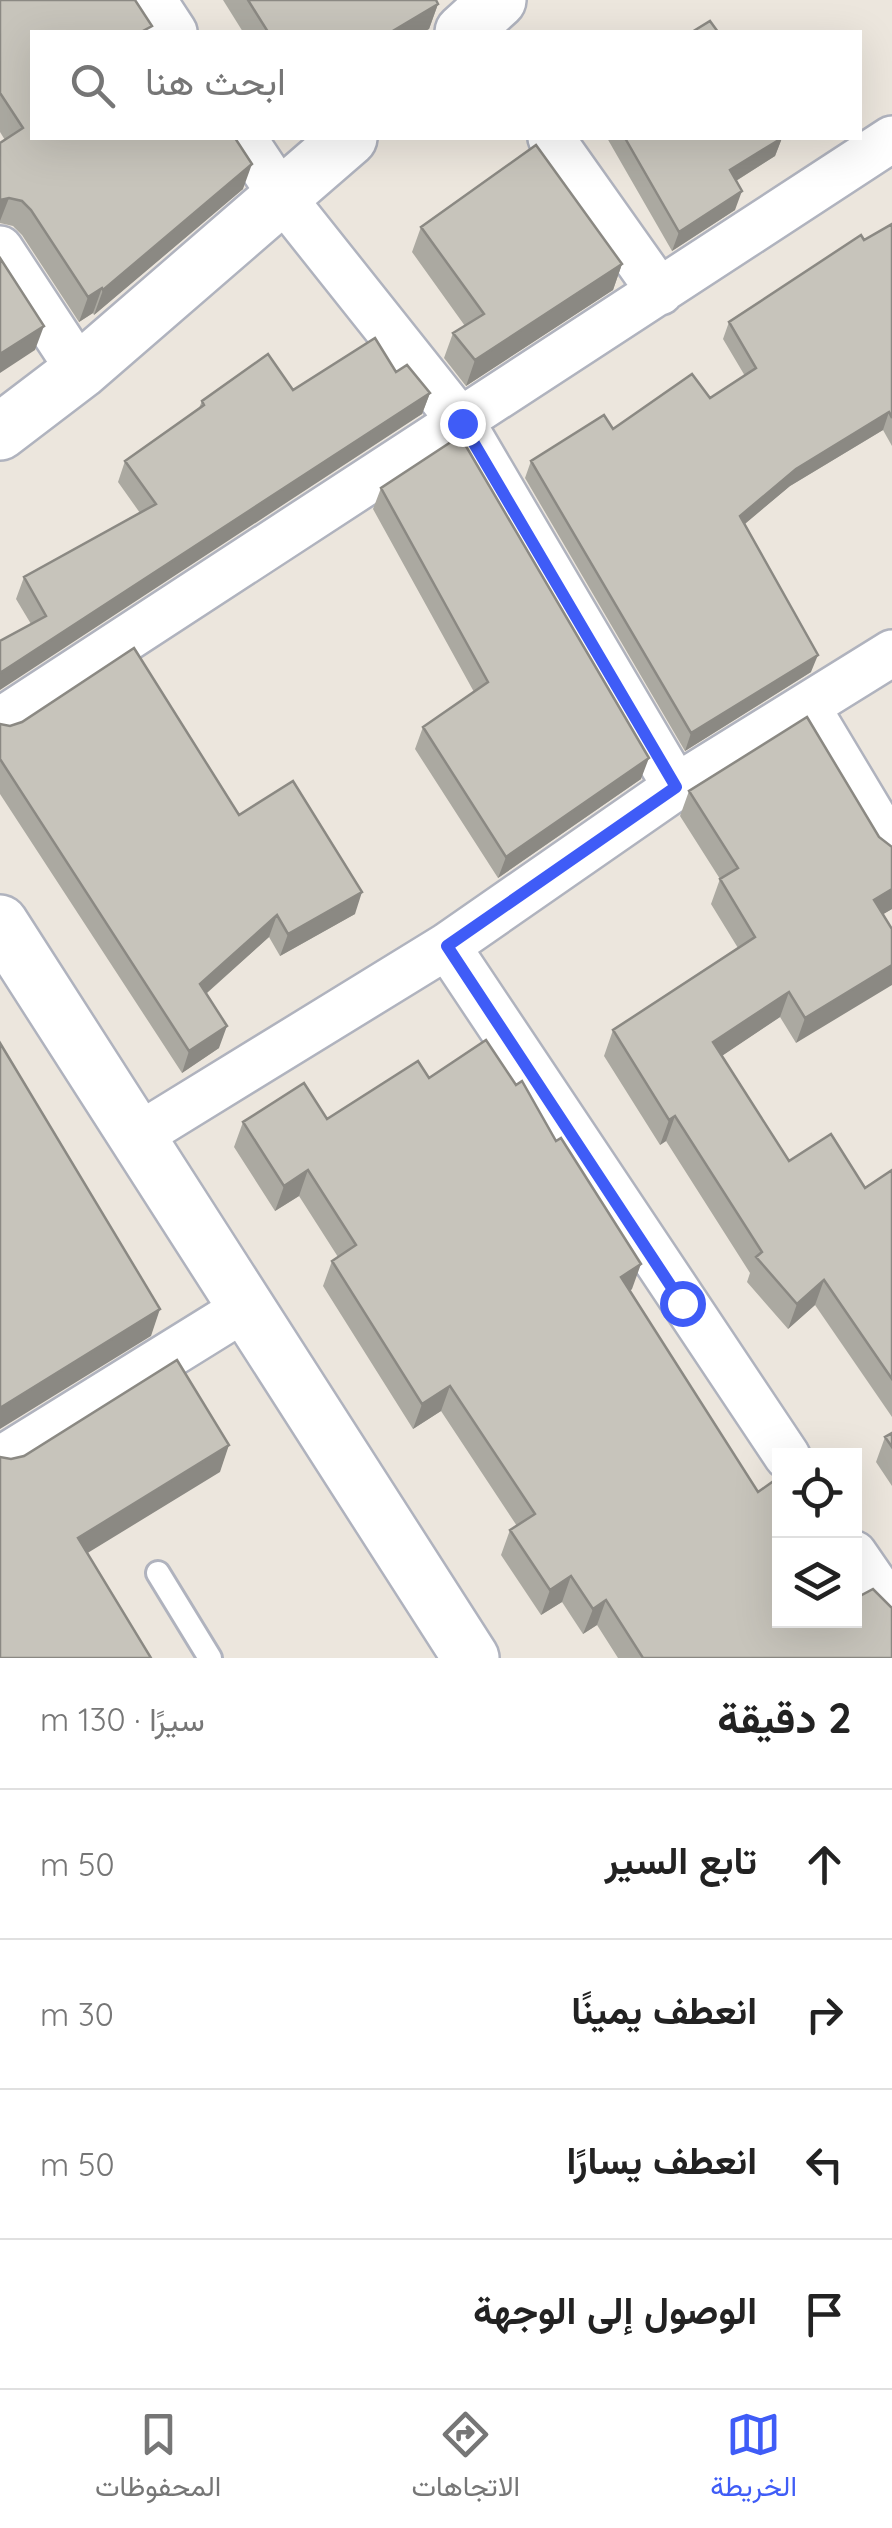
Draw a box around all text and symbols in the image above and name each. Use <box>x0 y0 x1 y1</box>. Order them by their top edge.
search box <box>30 30 862 140</box>
text: ابحث هنا <box>145 57 286 105</box>
icon: search <box>65 58 120 113</box>
route end <box>440 401 486 447</box>
route start <box>660 1281 706 1327</box>
map controls <box>772 1448 862 1628</box>
button: locate <box>772 1448 862 1538</box>
button: layers <box>772 1538 862 1628</box>
text: 2 دقيقة <box>717 1691 852 1744</box>
text: سيرًا · 130 m <box>40 1699 205 1739</box>
text: تابع السير <box>605 1836 757 1884</box>
icon: ahead <box>797 1837 852 1892</box>
text: 50 m <box>40 1844 114 1884</box>
text: انعطف يمينًا <box>571 1986 757 2034</box>
icon: right <box>797 1987 852 2042</box>
text: 30 m <box>40 1994 114 2034</box>
text: انعطف يسارًا <box>567 2136 757 2184</box>
icon: left <box>797 2137 852 2192</box>
text: 50 m <box>40 2144 114 2184</box>
text: الوصول إلى الوجهة <box>473 2286 757 2334</box>
icon: arrive <box>797 2287 852 2342</box>
tab: المحفوظات <box>95 2407 221 2511</box>
tab: الاتجاهات <box>411 2407 520 2511</box>
tab: الخريطة <box>710 2407 797 2511</box>

